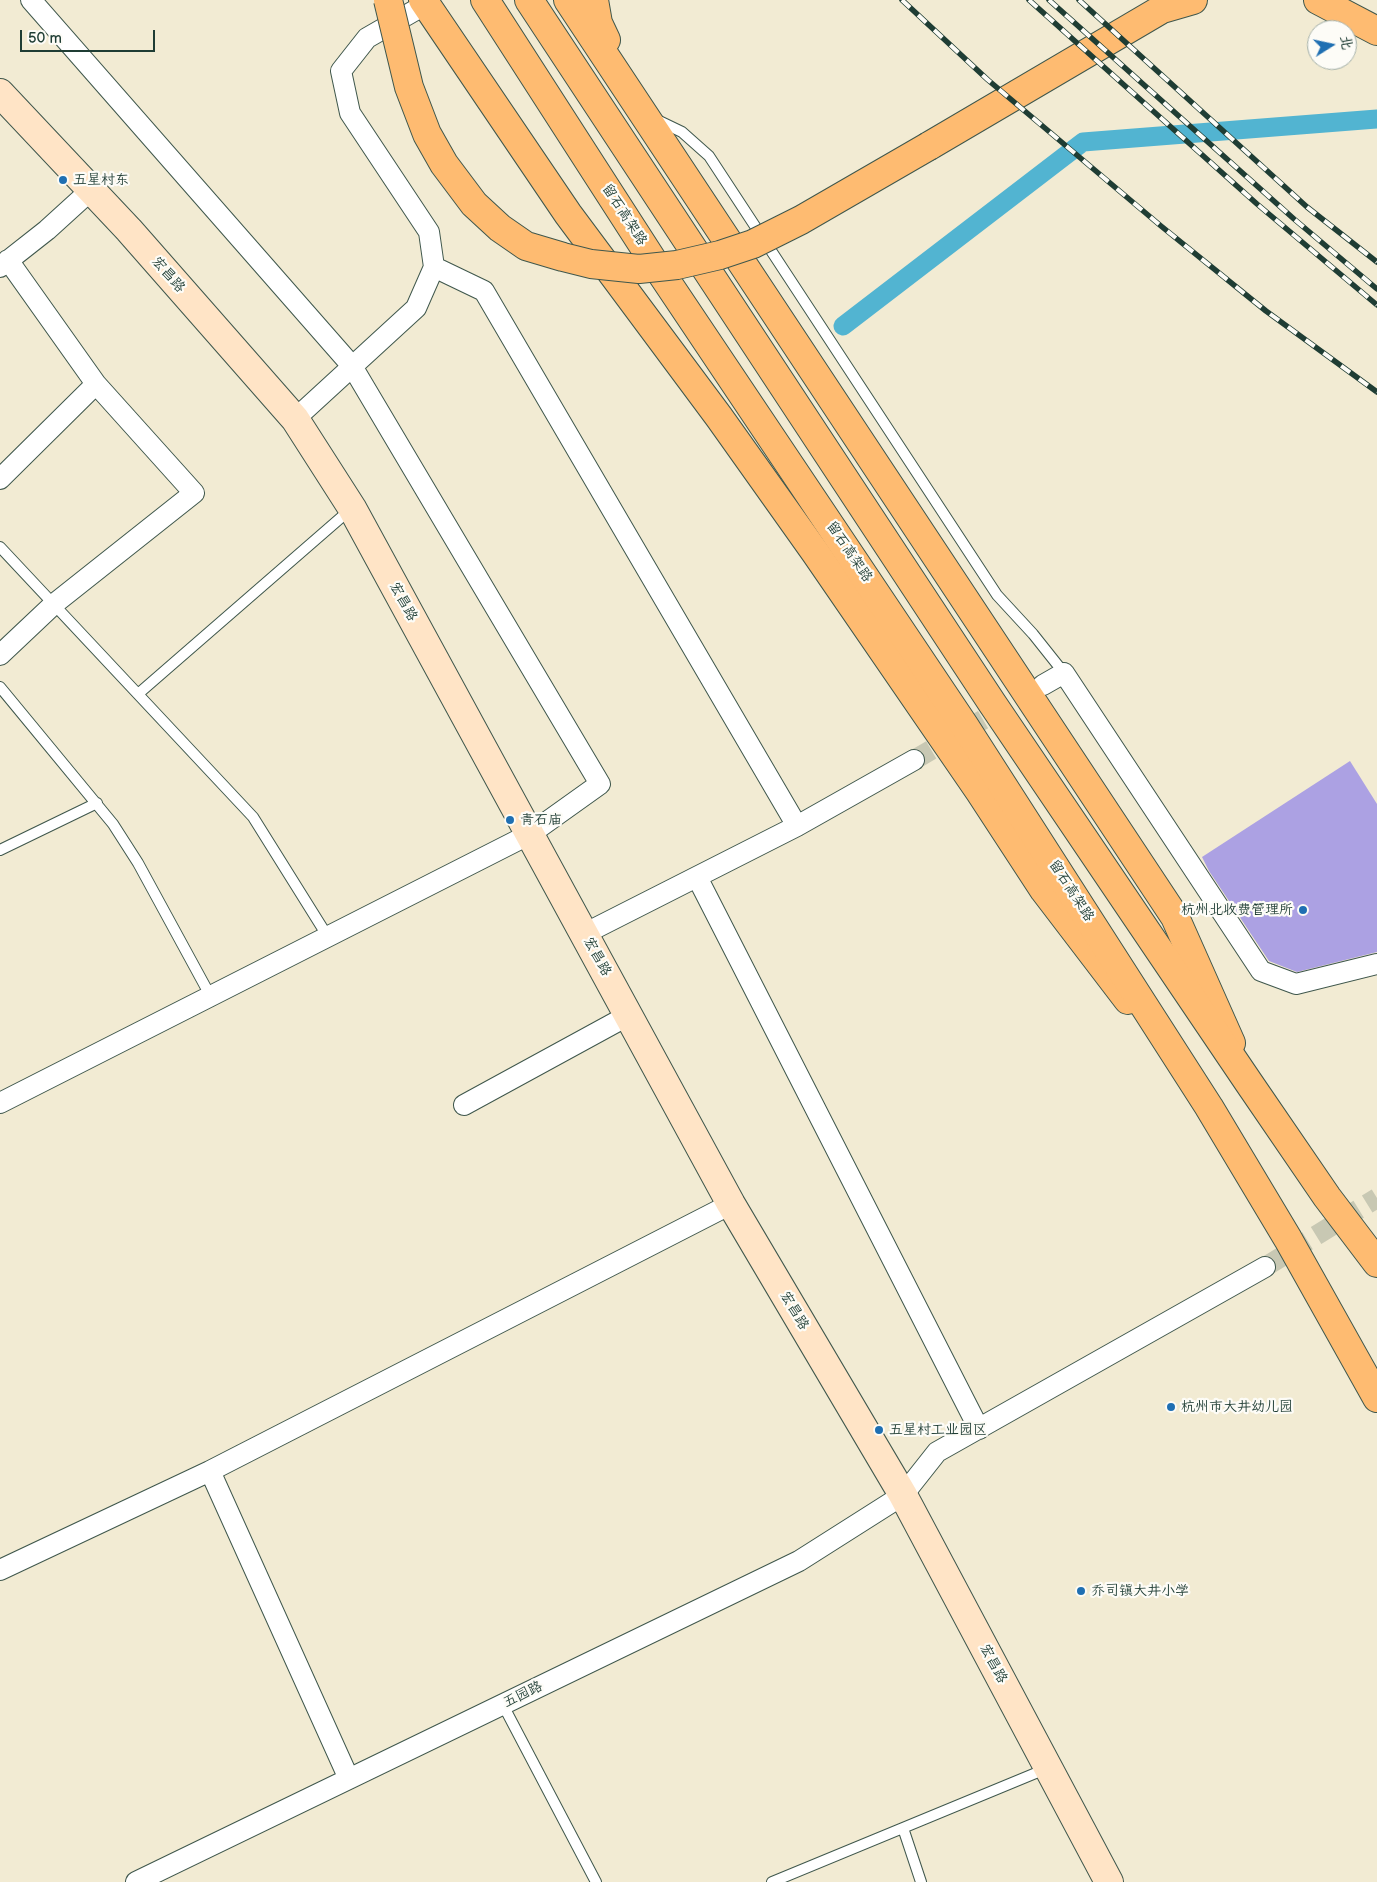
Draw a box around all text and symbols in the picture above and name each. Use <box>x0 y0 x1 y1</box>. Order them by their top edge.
scale bar <box>22 20 158 52</box>
north arrow <box>1307 20 1357 70</box>
text: 50 m <box>28 29 62 48</box>
text: 北 <box>1337 34 1356 51</box>
place label: 五星村东 <box>73 172 129 188</box>
marker: 五星村东 <box>57 174 69 186</box>
street label: 留石高架路 <box>598 181 650 249</box>
street label: 宏昌路 <box>148 254 188 296</box>
street label: 留石高架路 <box>822 518 876 586</box>
street label: 宏昌路 <box>385 580 421 624</box>
place label: 青石庙 <box>520 812 562 828</box>
marker: 青石庙 <box>504 814 516 826</box>
street label: 留石高架路 <box>1045 857 1097 925</box>
place label: 杭州北收费管理所 <box>1181 902 1293 918</box>
marker: 杭州北收费管理所 <box>1297 904 1309 916</box>
street label: 宏昌路 <box>579 935 615 979</box>
street label: 宏昌路 <box>776 1289 812 1333</box>
place label: 杭州市大井幼儿园 <box>1181 1399 1293 1415</box>
marker: 杭州市大井幼儿园 <box>1165 1401 1177 1413</box>
place label: 五星村工业园区 <box>889 1422 987 1438</box>
marker: 五星村工业园区 <box>873 1424 885 1436</box>
place label: 乔司镇大井小学 <box>1091 1583 1189 1599</box>
marker: 乔司镇大井小学 <box>1075 1585 1087 1597</box>
street label: 宏昌路 <box>976 1642 1010 1686</box>
street label: 五园路 <box>500 1678 546 1712</box>

